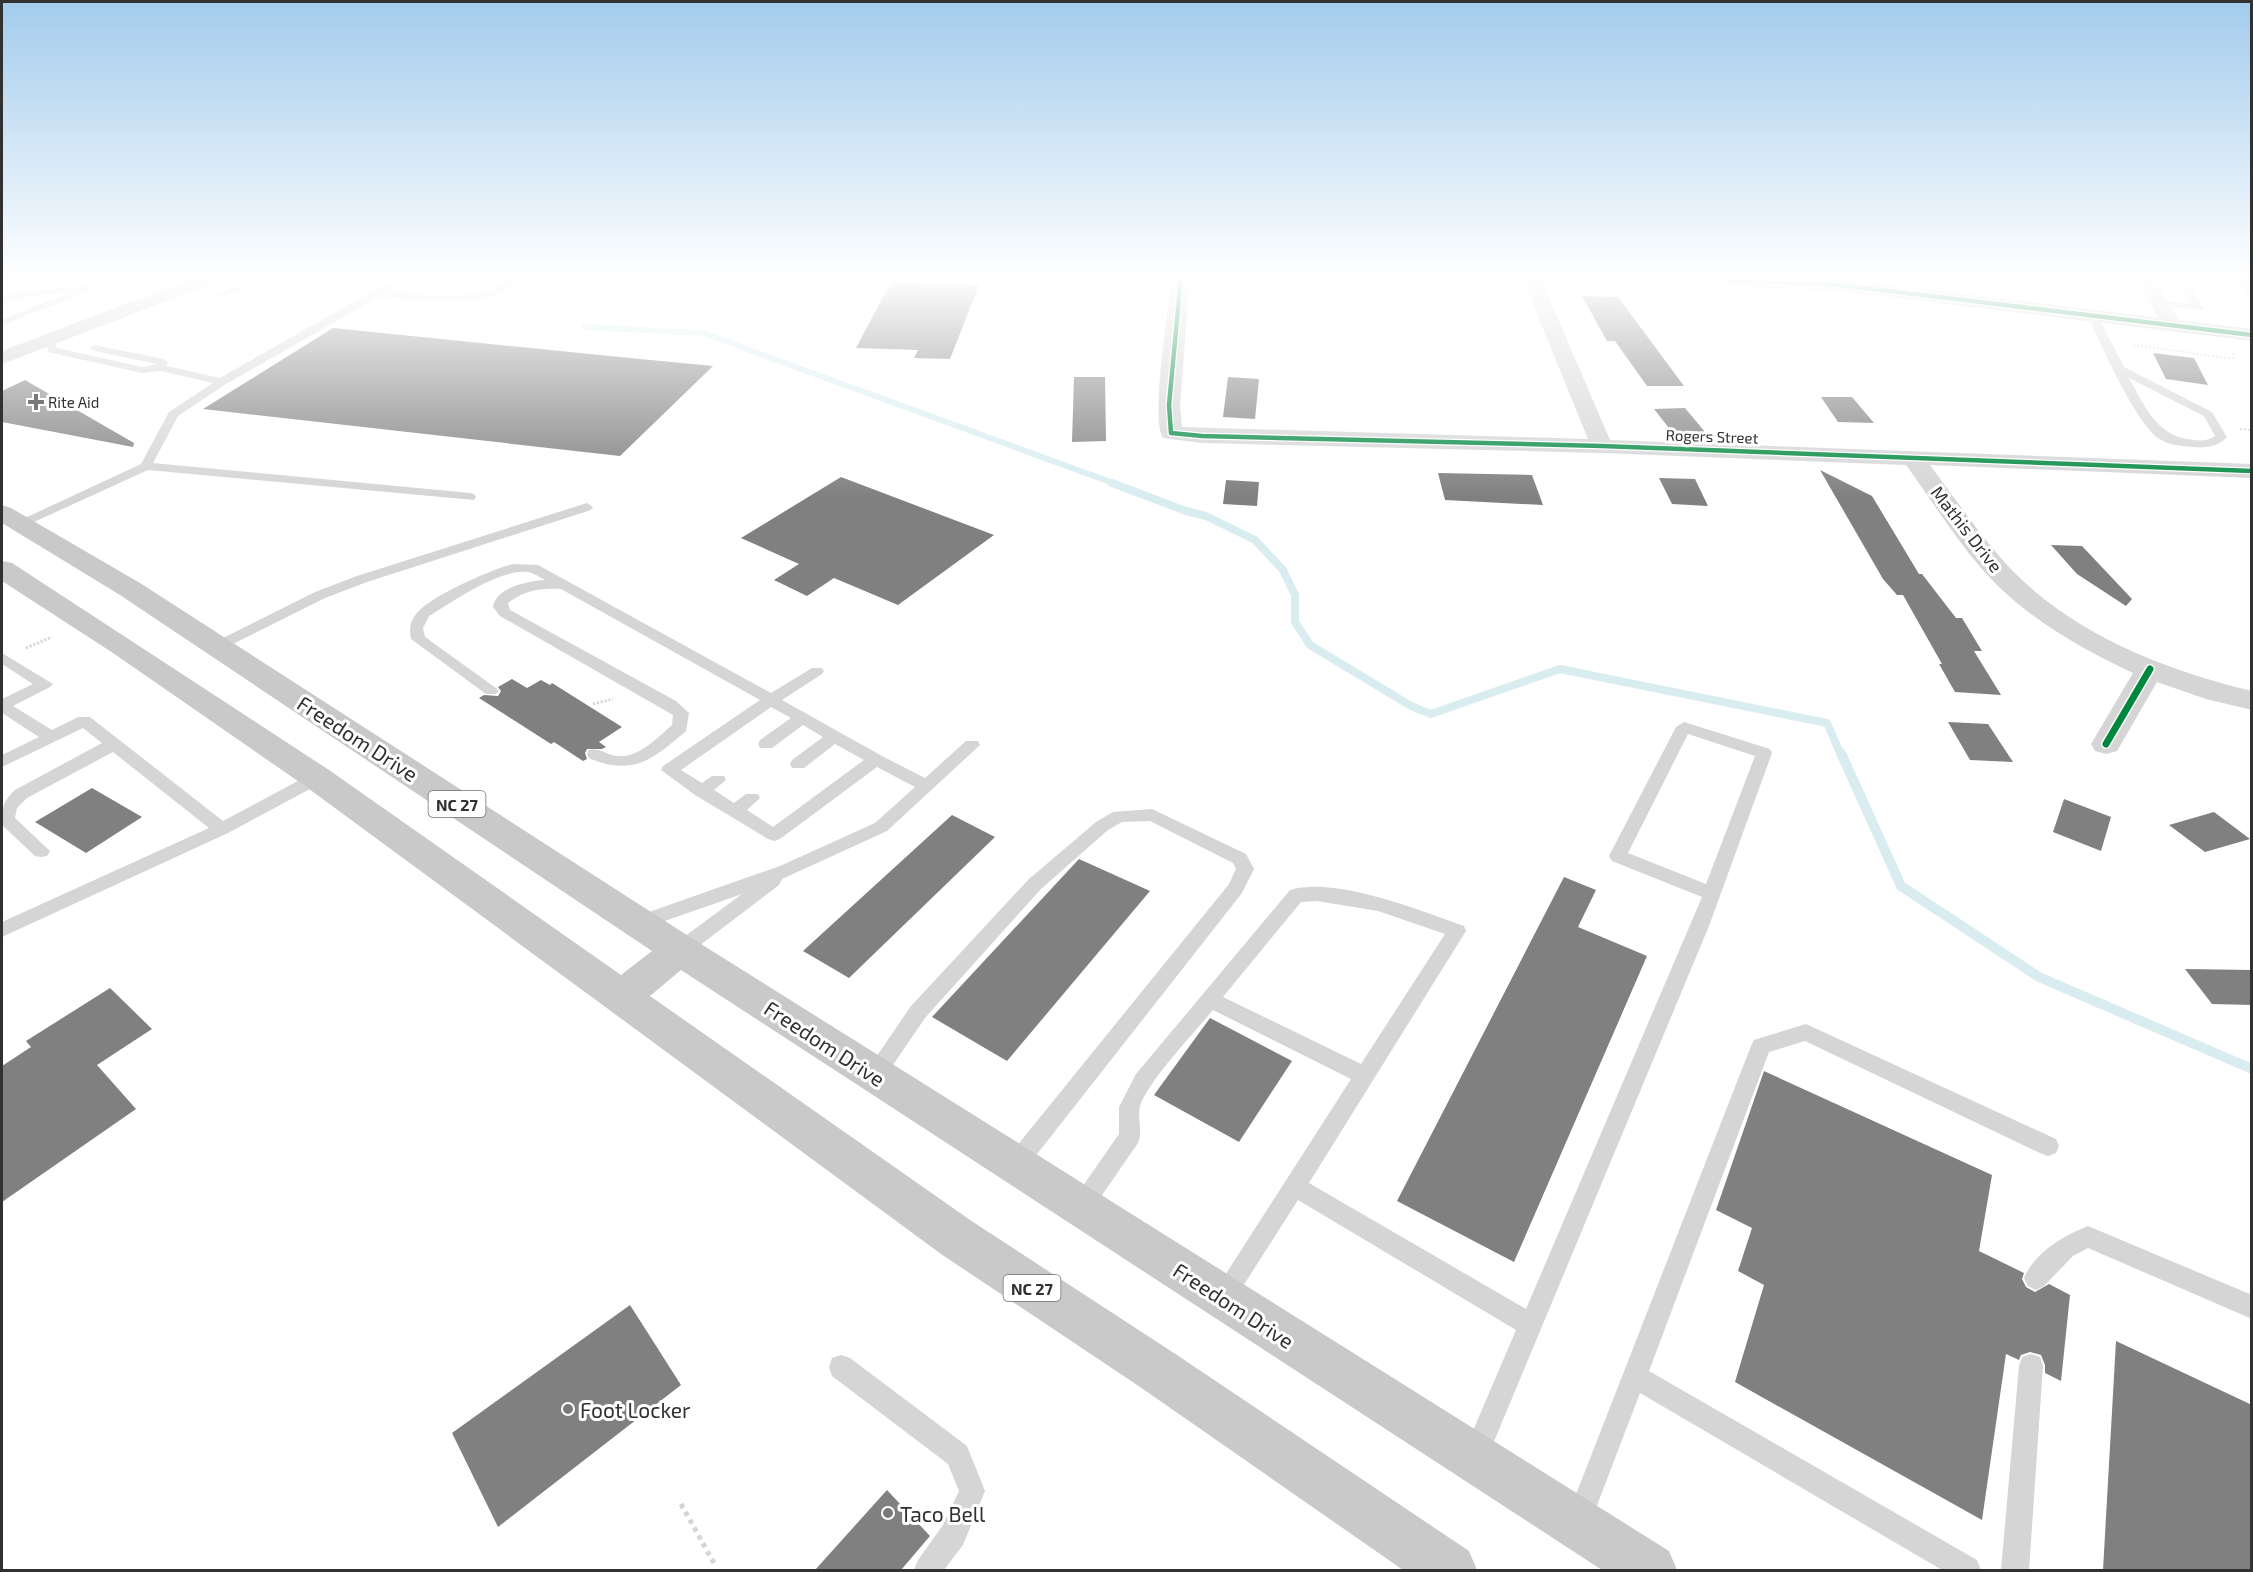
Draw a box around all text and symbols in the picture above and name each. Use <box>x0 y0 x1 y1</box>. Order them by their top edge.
place label: Rite Aid <box>48 393 99 411</box>
marker: Rite Aid <box>29 395 43 409</box>
street label: Rogers Street <box>1665 425 1759 447</box>
street label: Mathis Drive <box>1927 482 2007 576</box>
street label: Freedom Drive <box>293 690 423 786</box>
road number: NC 27 <box>428 791 486 817</box>
street label: Freedom Drive <box>760 995 890 1091</box>
street label: Freedom Drive <box>1169 1257 1299 1353</box>
road number: NC 27 <box>1004 1275 1060 1301</box>
place label: Foot Locker <box>580 1397 691 1422</box>
marker: Foot Locker <box>561 1402 575 1416</box>
place label: Taco Bell <box>900 1501 986 1526</box>
marker: Taco Bell <box>881 1506 895 1520</box>

